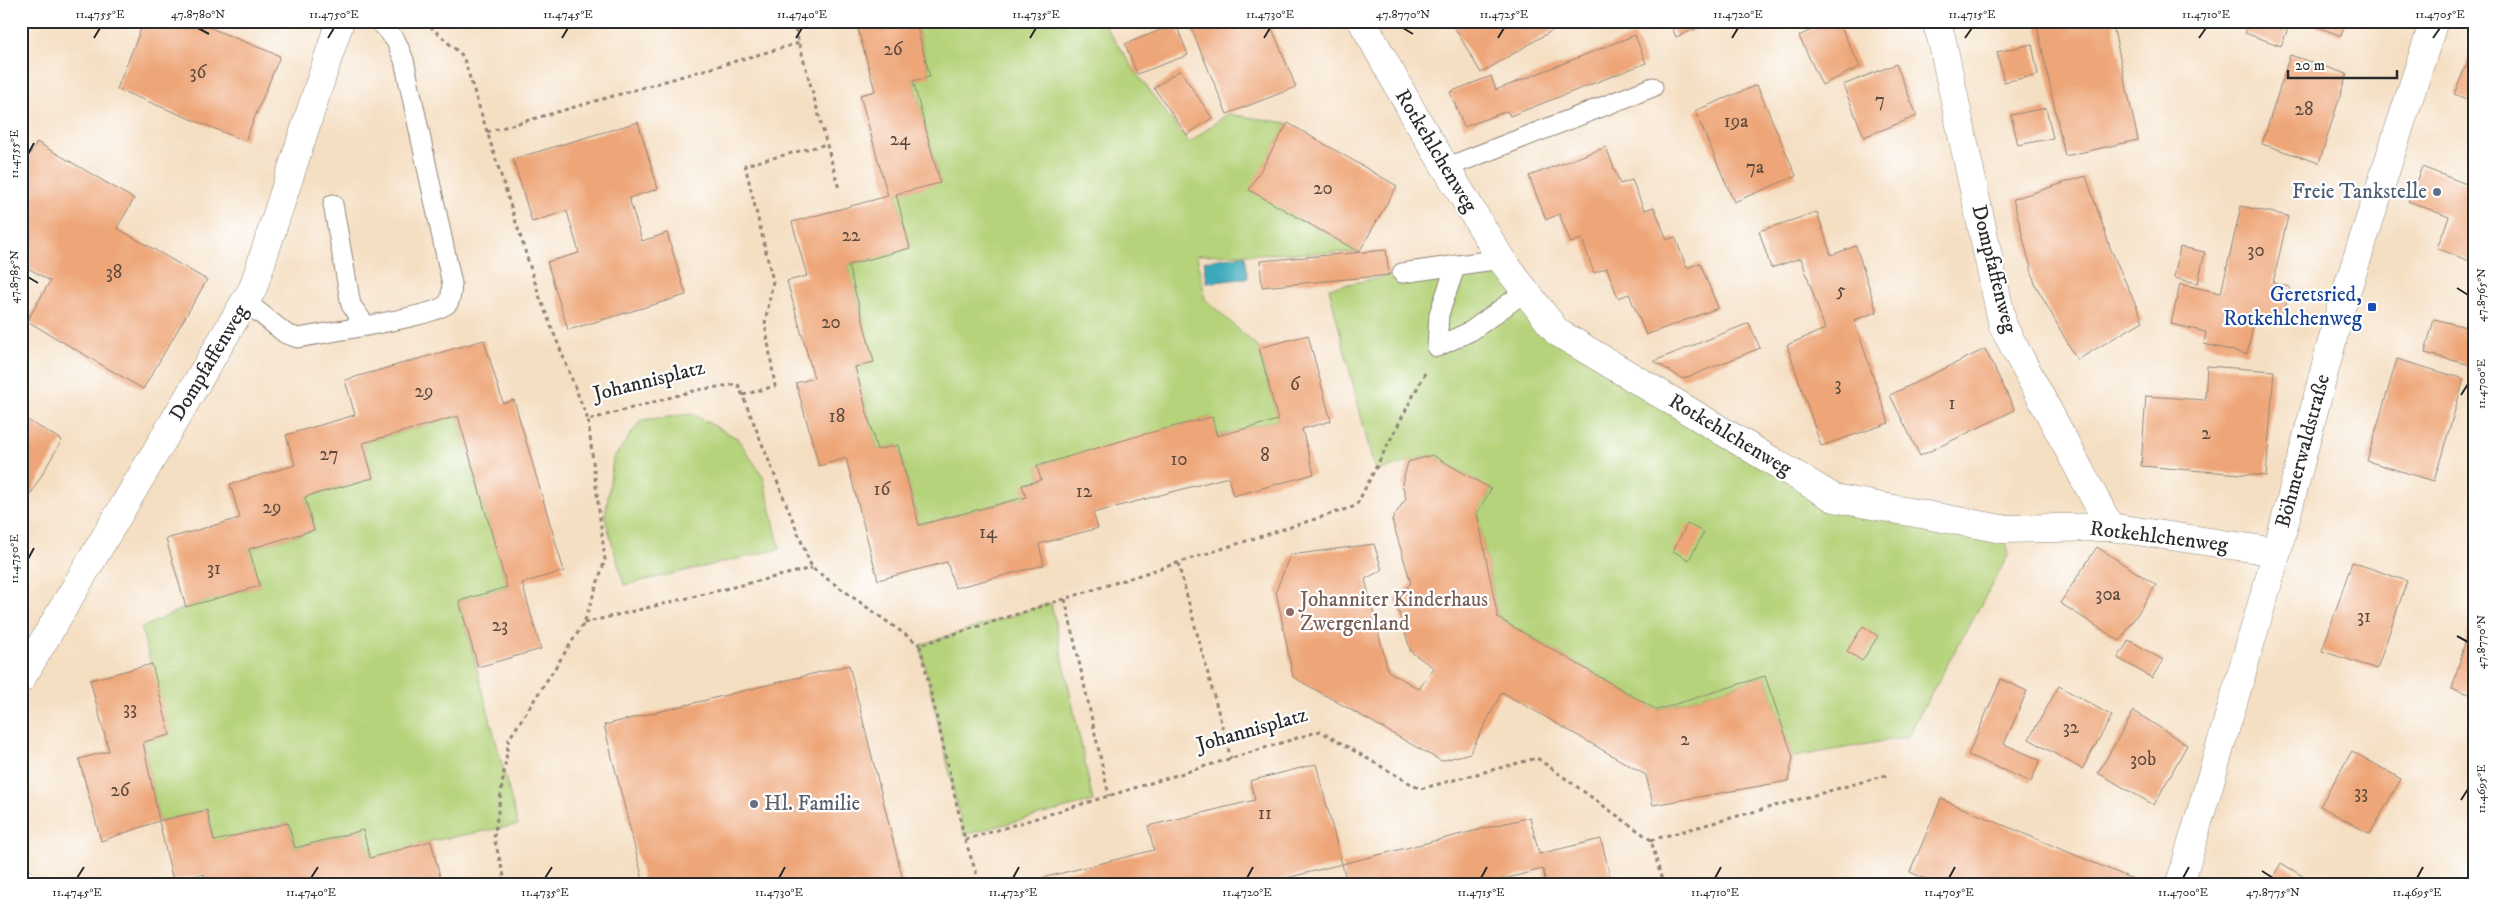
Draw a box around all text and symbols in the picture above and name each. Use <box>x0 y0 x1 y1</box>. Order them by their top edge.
text: 11.4755°E <box>76 7 125 22</box>
text: 47.8780°N <box>171 7 225 22</box>
text: 11.4750°E <box>309 7 359 22</box>
text: 11.4745°E <box>543 7 593 22</box>
text: 11.4740°E <box>777 7 828 22</box>
text: 11.4735°E <box>1012 7 1060 22</box>
text: 11.4730°E <box>1246 7 1294 22</box>
text: 47.8770°N <box>1376 7 1430 22</box>
text: 11.4725°E <box>1480 7 1529 22</box>
text: 11.4720°E <box>1713 7 1763 22</box>
text: 11.4715°E <box>1948 7 1996 22</box>
text: 11.4710°E <box>2182 7 2230 22</box>
text: 11.4705°E <box>2415 7 2465 22</box>
house number: 26 <box>883 38 904 61</box>
scale bar <box>2288 48 2396 80</box>
text: 20 m <box>2295 56 2325 75</box>
house number: 36 <box>190 61 208 84</box>
street label: Rotkehlchenweg <box>1389 85 1483 218</box>
house number: 7 <box>1875 89 1885 112</box>
house number: 28 <box>2295 98 2313 121</box>
house number: 19a <box>1724 110 1748 133</box>
house number: 24 <box>890 128 911 151</box>
text: 11.4755°E <box>7 129 22 178</box>
house number: 7a <box>1746 156 1764 179</box>
house number: 20 <box>1313 177 1333 200</box>
place label: Freie Tankstelle <box>2292 179 2427 205</box>
marker: Freie Tankstelle <box>2431 186 2443 198</box>
street label: Dompfaffenweg <box>1966 202 2023 337</box>
house number: 22 <box>842 224 861 247</box>
house number: 30 <box>2247 239 2265 262</box>
text: 47.8785°N <box>7 250 22 304</box>
house number: 38 <box>106 261 122 284</box>
text: 47.8765°N <box>2474 268 2489 322</box>
house number: 5 <box>1836 279 1846 302</box>
place label: Geretsried, Rotkehlchenweg <box>2223 282 2363 332</box>
street label: Dompfaffenweg <box>164 299 254 426</box>
marker: Geretsried, Rotkehlchenweg <box>2366 301 2378 313</box>
house number: 20 <box>821 311 841 334</box>
street label: Johannisplatz <box>589 355 707 408</box>
text: 11.4700°E <box>2474 359 2489 409</box>
street label: Böhmerwaldstraße <box>2270 371 2336 531</box>
house number: 6 <box>1290 373 1301 396</box>
house number: 3 <box>1834 373 1842 396</box>
house number: 29 <box>415 380 433 403</box>
street label: Rotkehlchenweg <box>1664 388 1797 482</box>
house number: 1 <box>1949 392 1956 415</box>
house number: 18 <box>829 405 845 428</box>
house number: 2 <box>2201 422 2211 445</box>
house number: 27 <box>320 443 338 466</box>
house number: 8 <box>1260 444 1270 467</box>
house number: 10 <box>1170 448 1188 471</box>
house number: 16 <box>874 478 892 501</box>
house number: 12 <box>1076 480 1093 503</box>
house number: 29 <box>263 496 281 519</box>
street label: Rotkehlchenweg <box>2089 516 2230 558</box>
house number: 14 <box>979 521 998 544</box>
text: 11.4750°E <box>7 534 22 584</box>
house number: 31 <box>207 557 221 580</box>
house number: 30a <box>2095 583 2121 606</box>
place label: Johanniter Kinderhaus Zwergenland <box>1298 587 1488 637</box>
house number: 31 <box>2357 605 2371 628</box>
marker: Johanniter Kinderhaus Zwergenland <box>1284 606 1296 618</box>
house number: 23 <box>492 614 508 637</box>
text: 47.8770°N <box>2474 615 2489 669</box>
house number: 33 <box>123 697 137 720</box>
street label: Johannisplatz <box>1192 702 1310 759</box>
house number: 32 <box>2063 716 2080 739</box>
house number: 2 <box>1680 728 1690 751</box>
house number: 30b <box>2130 748 2156 771</box>
text: 11.4695°E <box>2474 764 2489 814</box>
house number: 26 <box>110 779 131 802</box>
house number: 33 <box>2354 781 2368 804</box>
place label: Hl. Familie <box>764 791 860 817</box>
marker: Hl. Familie <box>748 798 760 810</box>
house number: 11 <box>1258 802 1272 825</box>
text: 11.4745°E <box>52 885 102 900</box>
text: 11.4740°E <box>286 885 337 900</box>
text: 11.4735°E <box>521 885 569 900</box>
text: 11.4730°E <box>755 885 803 900</box>
text: 11.4725°E <box>989 885 1038 900</box>
text: 11.4720°E <box>1222 885 1272 900</box>
text: 11.4715°E <box>1457 885 1505 900</box>
text: 11.4710°E <box>1691 885 1739 900</box>
text: 11.4705°E <box>1924 885 1974 900</box>
text: 11.4700°E <box>2158 885 2208 900</box>
text: 47.8775°N <box>2246 885 2300 900</box>
text: 11.4695°E <box>2392 885 2442 900</box>

